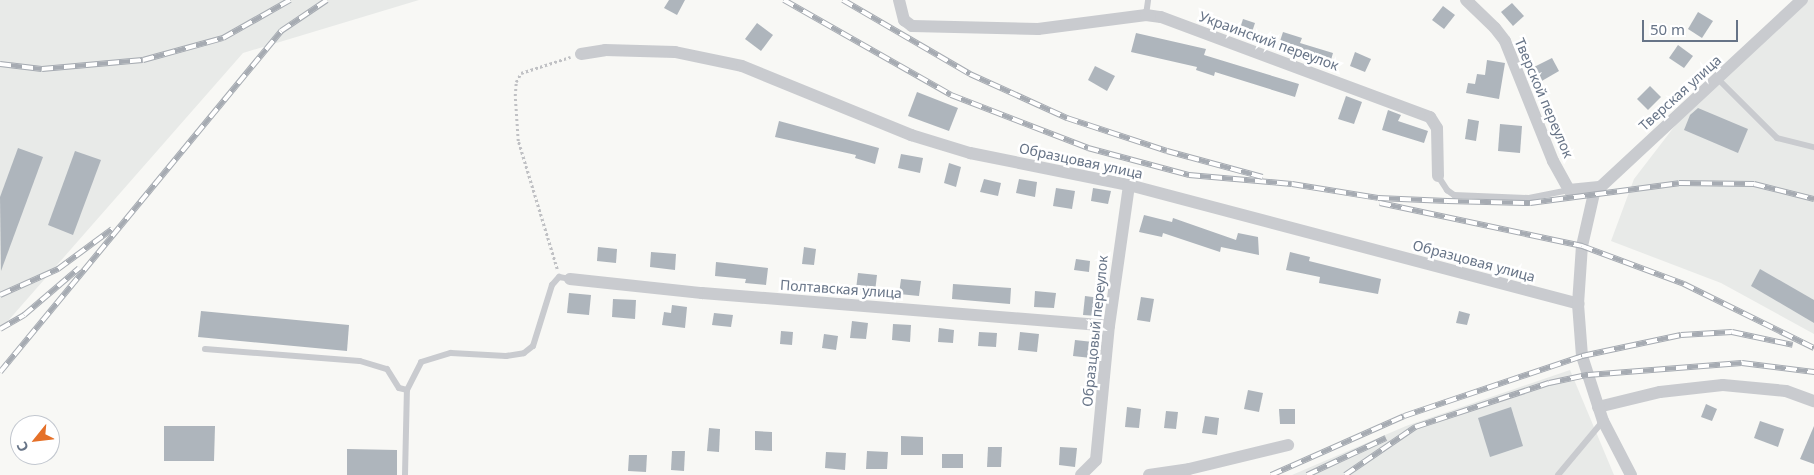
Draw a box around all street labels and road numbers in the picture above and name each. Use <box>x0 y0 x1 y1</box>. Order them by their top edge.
street label: Украинский переулок <box>1197 8 1341 74</box>
street label: Тверской переулок <box>1511 36 1577 160</box>
street label: Тверская улица <box>1635 52 1725 134</box>
street label: Образцовая улица <box>1018 140 1144 182</box>
street label: Образцовая улица <box>1411 237 1537 285</box>
street label: Образцовый переулок <box>1079 254 1111 408</box>
street label: Полтавская улица <box>779 276 903 302</box>

